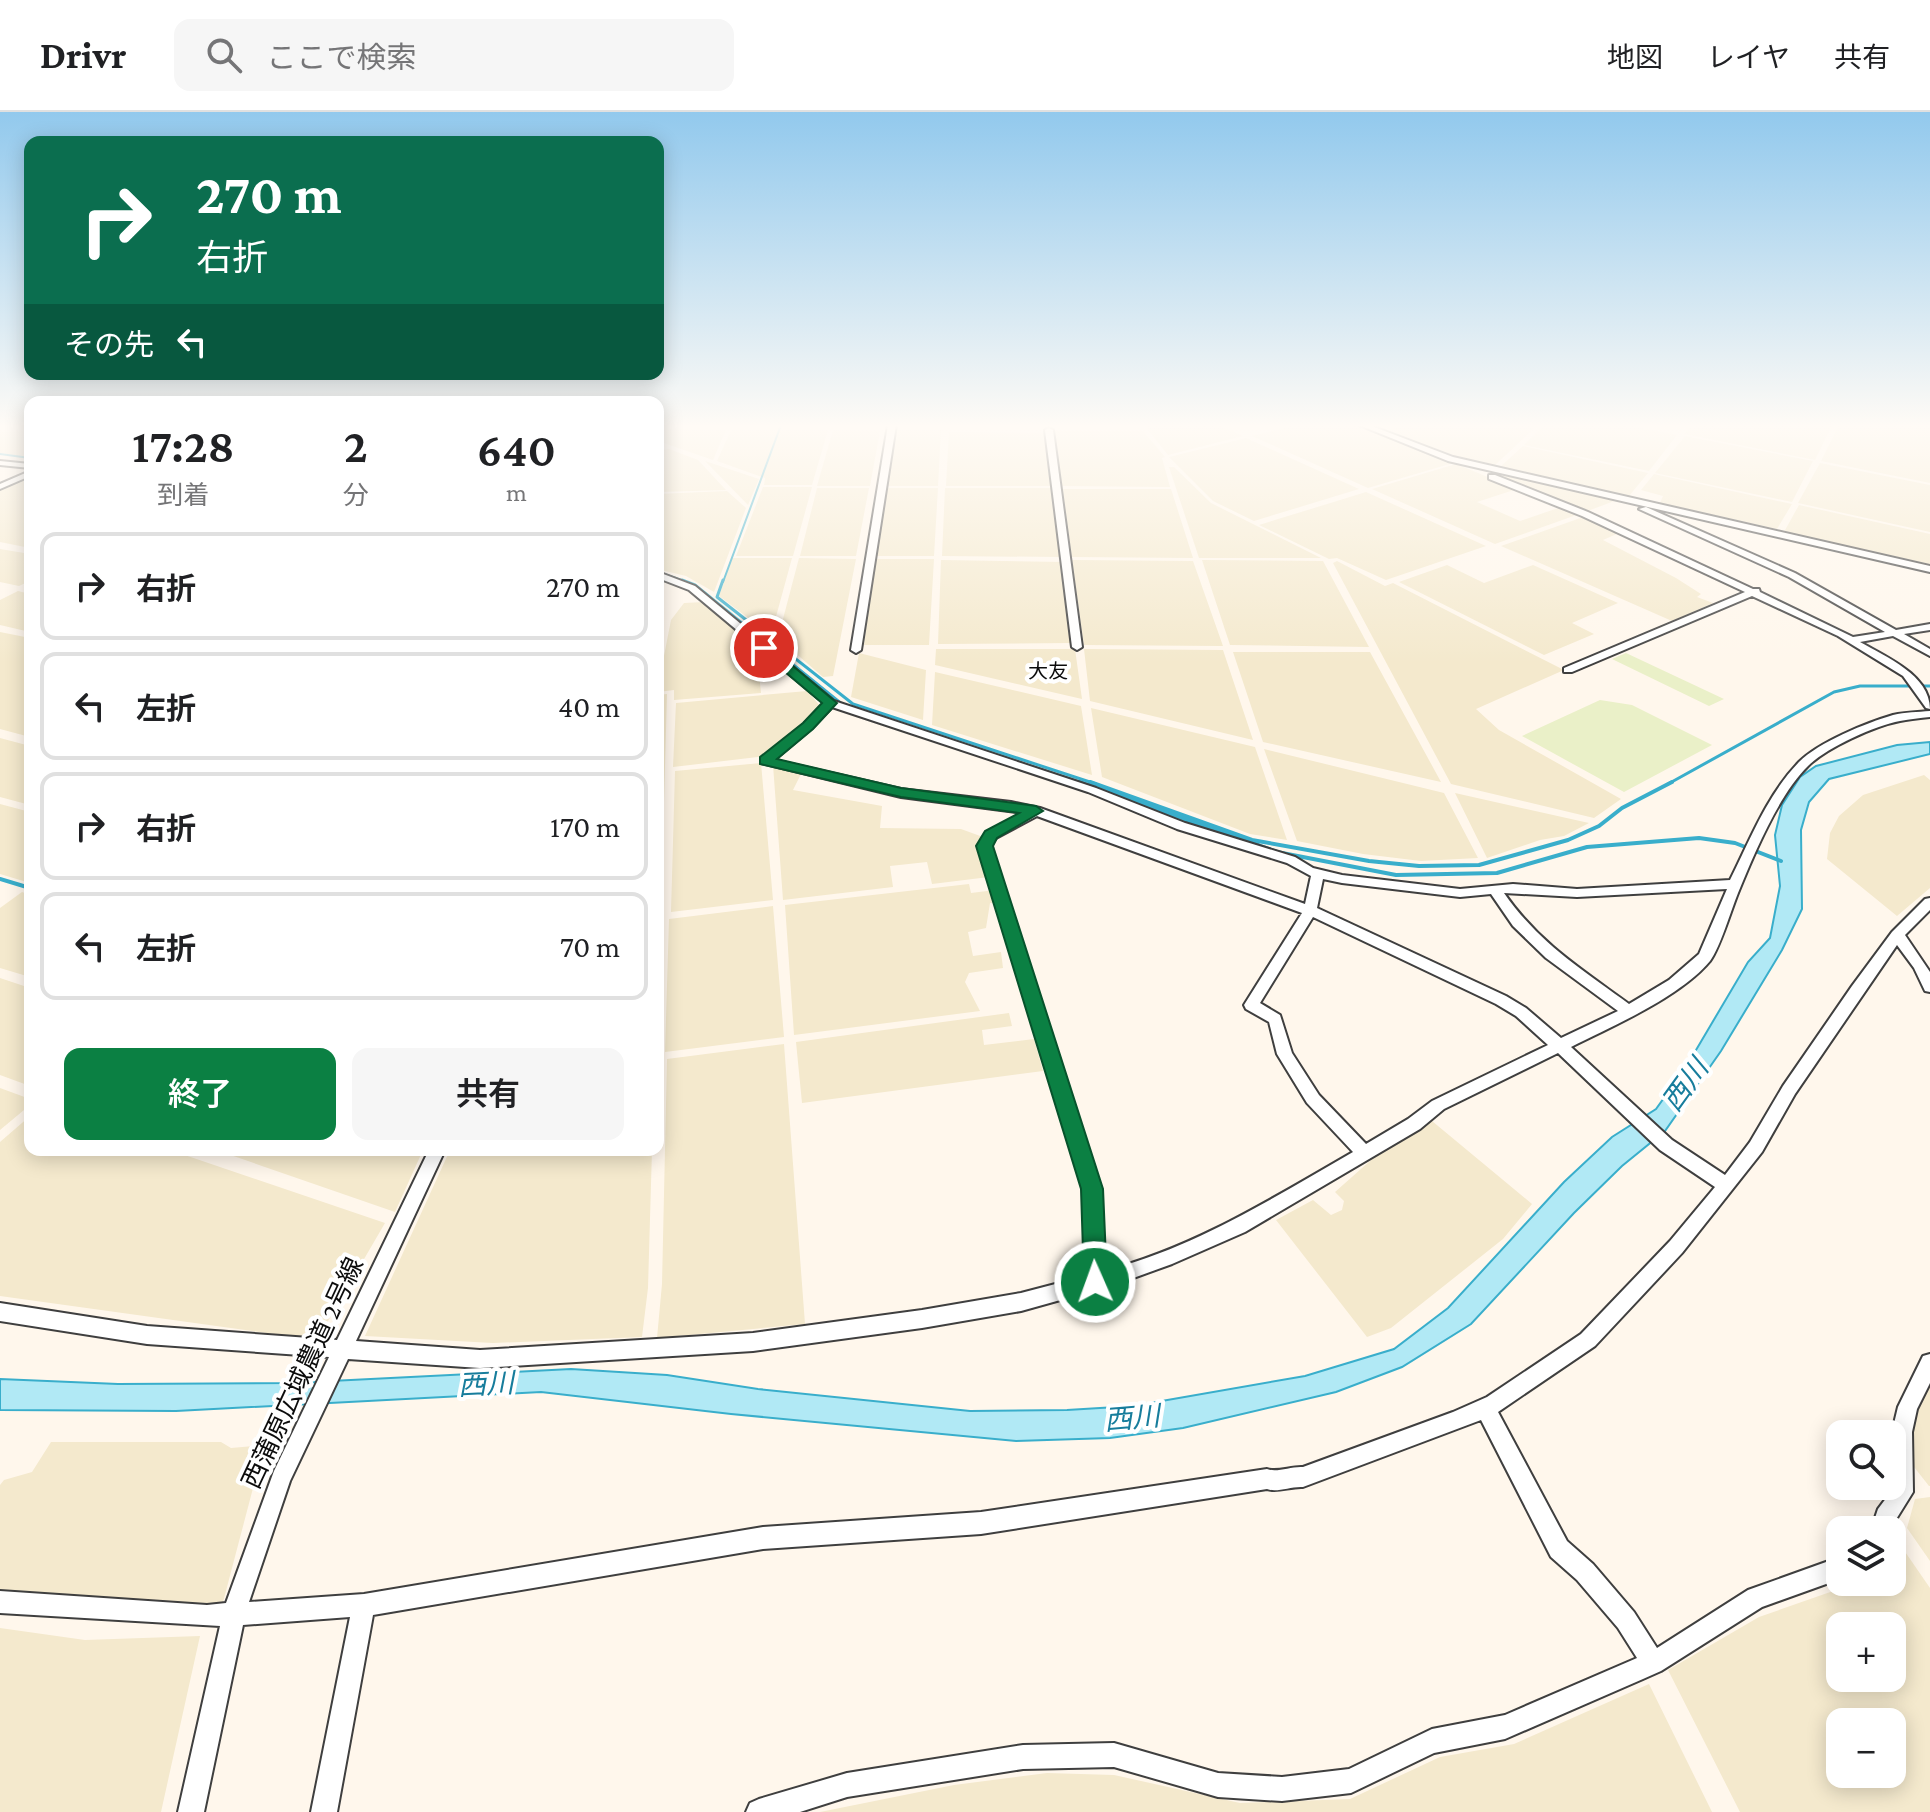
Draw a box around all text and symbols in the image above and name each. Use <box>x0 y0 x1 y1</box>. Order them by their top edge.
search box <box>174 19 734 91</box>
icon: search <box>202 33 246 77</box>
text: Drivr <box>40 34 126 76</box>
text: ここで検索 <box>266 41 416 74</box>
text: 地図 <box>1607 42 1663 73</box>
text: レイヤ <box>1707 42 1790 73</box>
text: 共有 <box>1834 42 1890 73</box>
text: 270 m <box>196 163 342 225</box>
icon: right <box>64 168 168 272</box>
text: 右折 <box>196 238 268 278</box>
icon: left <box>170 320 214 364</box>
text: その先 <box>64 328 154 361</box>
text: 17:28 <box>132 419 235 472</box>
text: 2 <box>344 419 368 472</box>
text: 640 <box>477 423 556 476</box>
text: m <box>506 478 527 507</box>
text: 到着 <box>157 481 209 510</box>
text: 分 <box>343 481 369 510</box>
icon: right <box>68 564 112 608</box>
text: 270 m <box>546 570 620 603</box>
text: 右折 <box>136 572 196 605</box>
pin <box>730 614 798 682</box>
icon: arrive <box>742 626 786 670</box>
district label: 大友 <box>1028 660 1068 682</box>
icon: left <box>68 684 112 728</box>
text: 40 m <box>558 690 620 723</box>
text: 左折 <box>136 692 196 725</box>
icon: right <box>68 804 112 848</box>
text: 170 m <box>550 810 620 843</box>
text: 右折 <box>136 812 196 845</box>
icon: left <box>68 924 112 968</box>
text: 70 m <box>560 930 620 963</box>
text: 左折 <box>136 932 196 965</box>
button: 終了 <box>64 1048 336 1140</box>
button: 共有 <box>352 1048 624 1140</box>
water label: 西川 <box>1656 1051 1716 1117</box>
position arrow <box>1053 1240 1137 1324</box>
street label: 西蒲原広域農道 2号線 <box>237 1253 369 1493</box>
water label: 西川 <box>457 1367 518 1401</box>
water label: 西川 <box>1103 1400 1164 1436</box>
map controls <box>1826 1420 1906 1788</box>
button: search <box>1826 1420 1906 1500</box>
button: layers <box>1826 1516 1906 1596</box>
button: + <box>1826 1612 1906 1692</box>
button: − <box>1826 1708 1906 1788</box>

